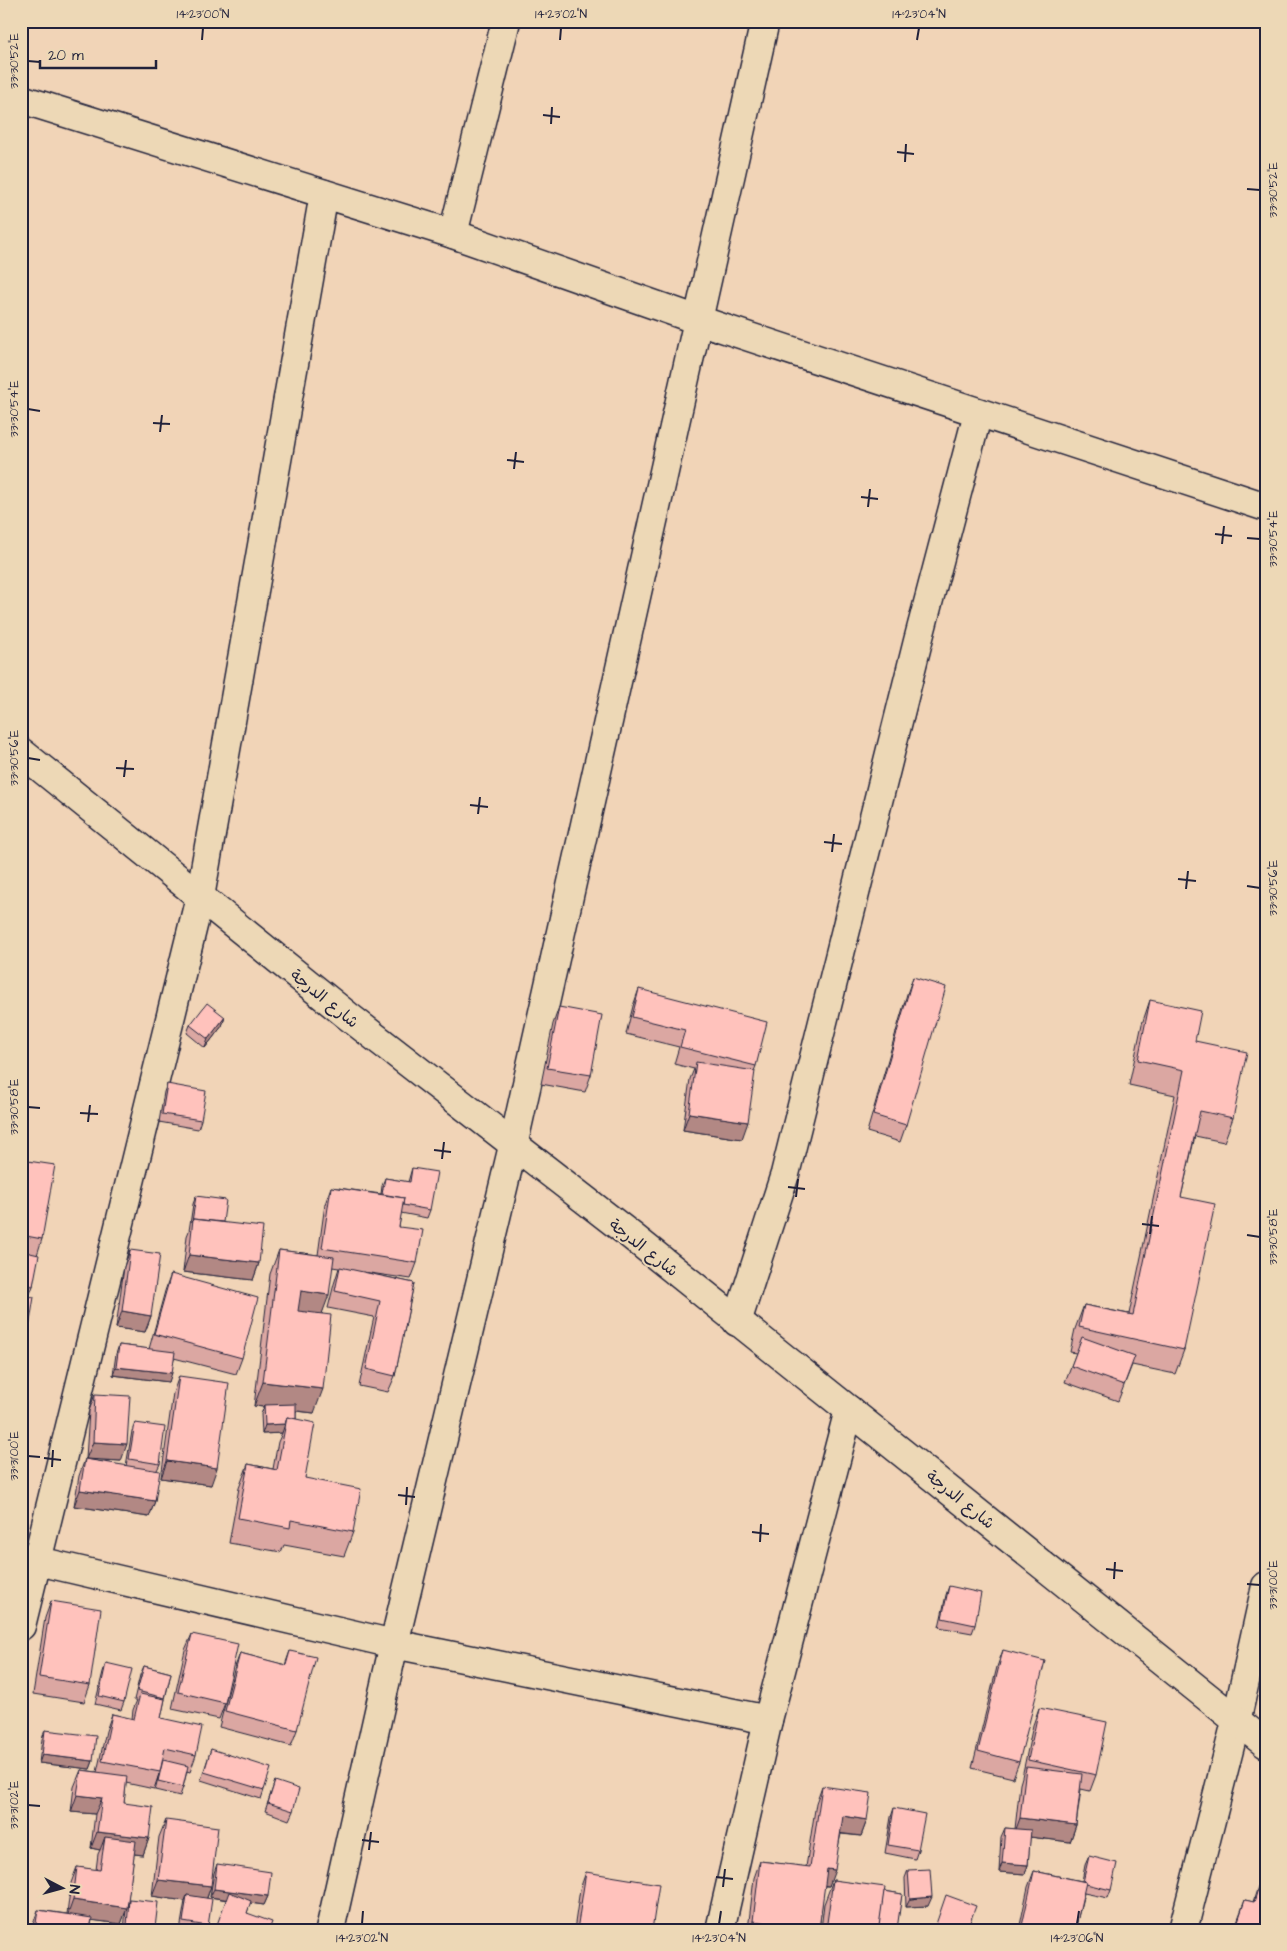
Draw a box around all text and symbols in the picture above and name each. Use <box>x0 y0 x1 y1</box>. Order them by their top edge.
text: 14°23'00"N <box>177 6 230 23</box>
text: 14°23'02"N <box>535 6 588 23</box>
text: 14°23'04"N <box>892 6 946 23</box>
text: 33°30'52"E <box>6 33 23 89</box>
scale bar <box>40 38 156 70</box>
text: 20 m <box>48 45 84 66</box>
text: 33°30'52"E <box>1265 162 1282 218</box>
text: 33°30'54"E <box>6 380 23 438</box>
text: 33°30'54"E <box>1265 510 1282 568</box>
text: 33°30'56"E <box>6 730 23 786</box>
text: 33°30'56"E <box>1265 860 1282 916</box>
street label: شارع الدرجة <box>286 964 363 1033</box>
text: 33°30'58"E <box>6 1079 23 1135</box>
text: 33°30'58"E <box>1265 1209 1282 1265</box>
street label: شارع الدرجة <box>604 1214 683 1282</box>
text: 33°31'00"E <box>6 1431 23 1481</box>
street label: شارع الدرجة <box>922 1465 999 1534</box>
text: 33°31'00"E <box>1265 1560 1282 1610</box>
text: 33°31'02"E <box>6 1781 23 1829</box>
north arrow <box>38 1864 88 1914</box>
text: N <box>64 1884 84 1895</box>
text: 14°23'02"N <box>336 1930 389 1947</box>
text: 14°23'04"N <box>692 1930 746 1947</box>
text: 14°23'06"N <box>1051 1930 1104 1947</box>

